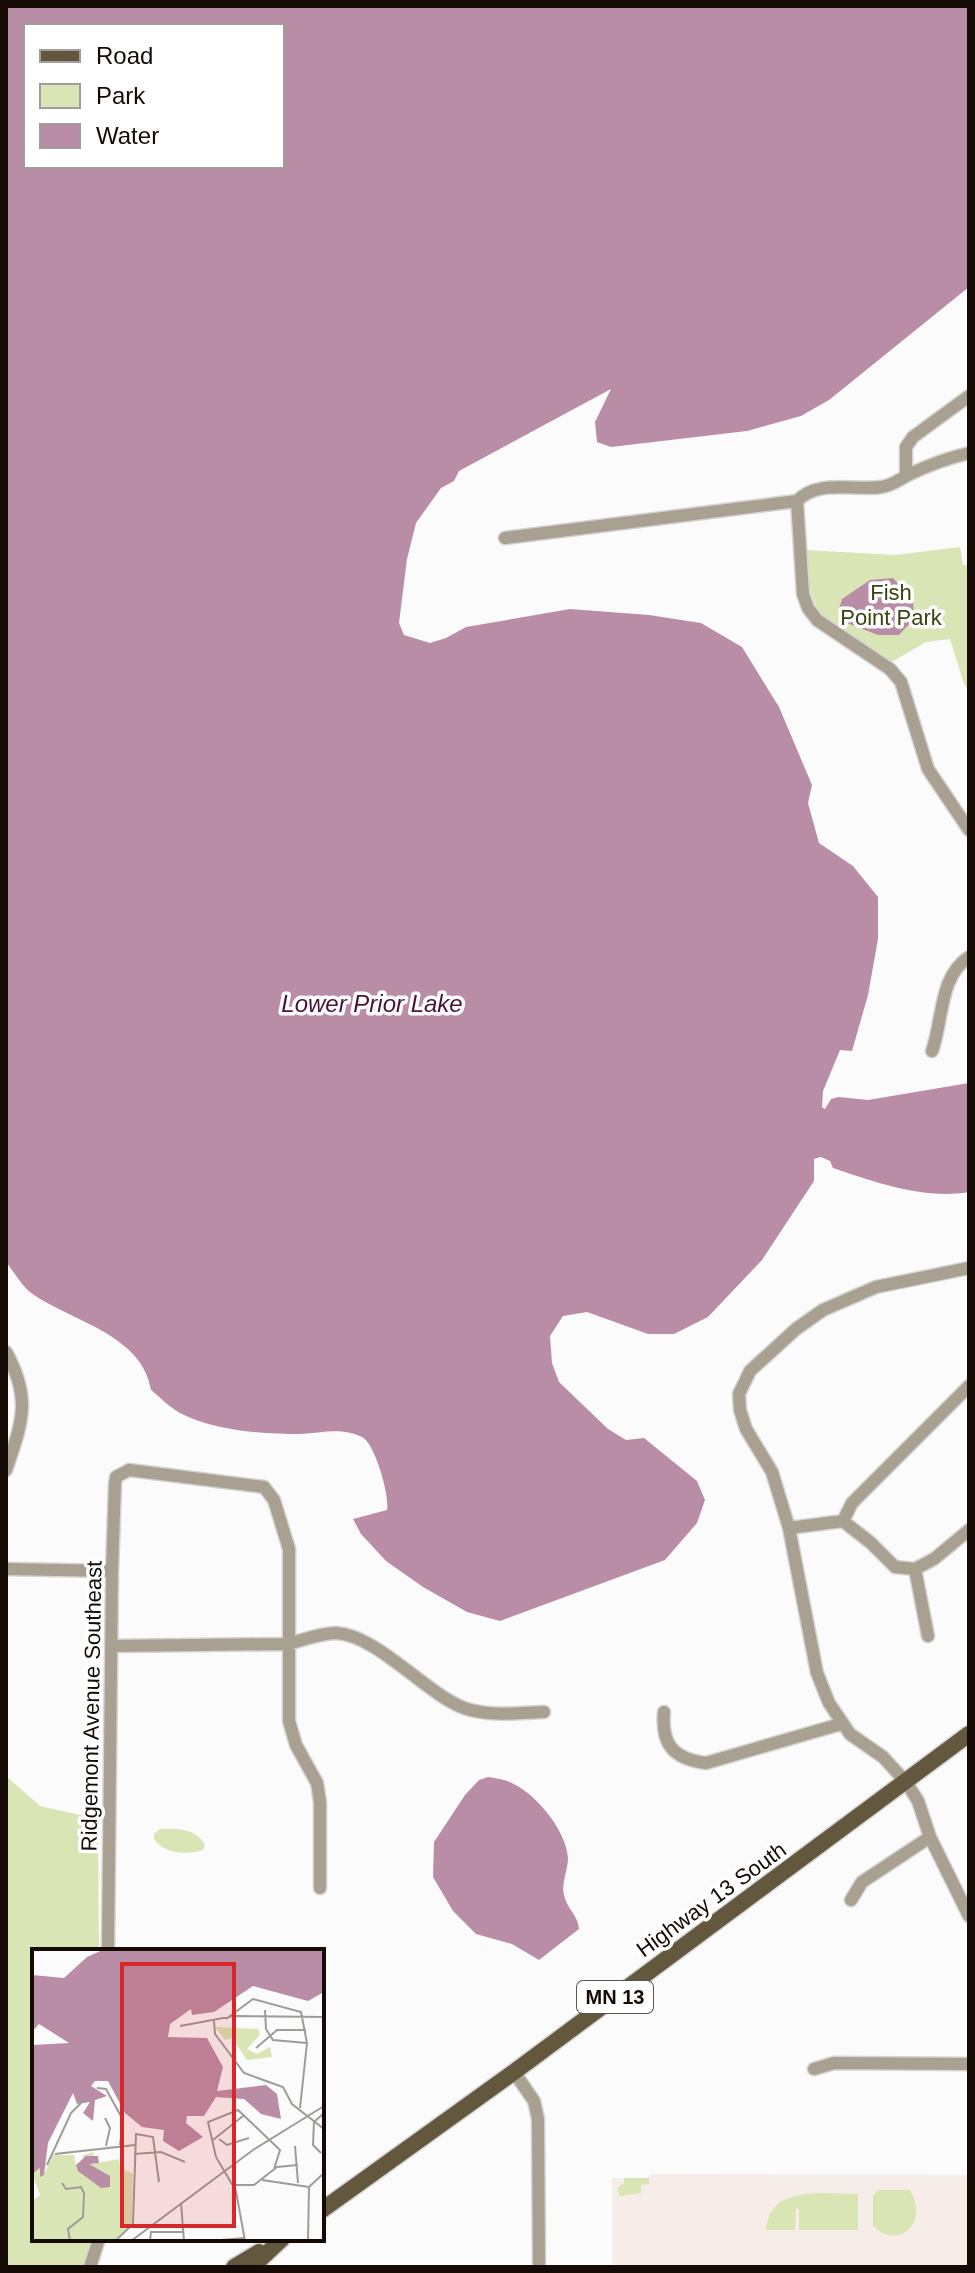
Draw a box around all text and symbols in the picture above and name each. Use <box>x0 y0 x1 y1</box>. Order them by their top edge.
legend <box>24 24 284 168</box>
text: Road <box>96 42 153 69</box>
text: Park <box>96 82 146 109</box>
text: Water <box>96 122 159 149</box>
park label: Fish Point Park <box>840 580 943 630</box>
water label: Lower Prior Lake <box>281 990 463 1017</box>
street label: Ridgemont Avenue Southeast <box>76 1560 107 1852</box>
street label: Highway 13 South <box>632 1837 791 1962</box>
inset map <box>32 1949 324 2241</box>
road number: MN 13 <box>577 1981 653 2013</box>

